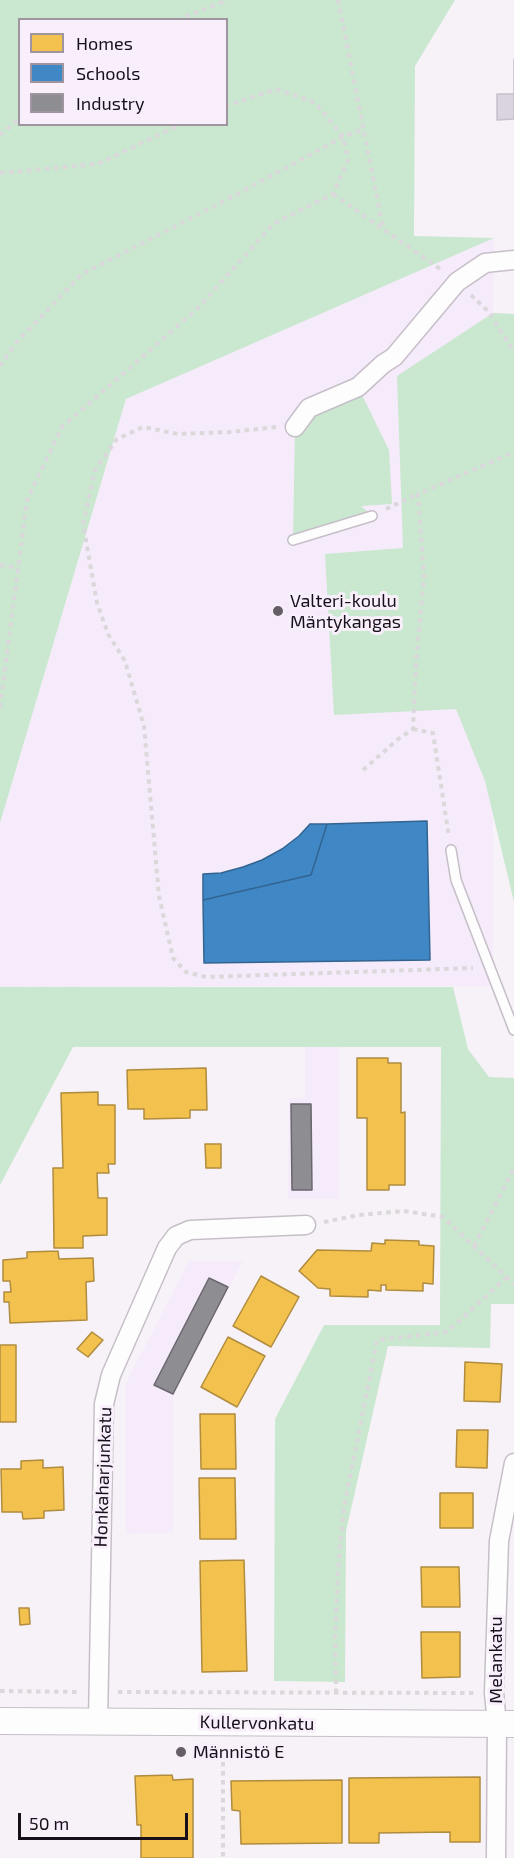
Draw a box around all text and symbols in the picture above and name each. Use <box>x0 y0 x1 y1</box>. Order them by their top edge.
legend <box>18 18 228 126</box>
text: Homes <box>76 32 133 54</box>
text: Schools <box>76 62 140 84</box>
text: Industry <box>76 92 145 114</box>
place label: Valteri-koulu Mäntykangas <box>290 590 401 632</box>
marker: Valteri-koulu Mäntykangas <box>271 604 285 618</box>
street label: Honkaharjunkatu <box>90 1406 116 1548</box>
street label: Melankatu <box>485 1616 507 1704</box>
street label: Kullervonkatu <box>199 1711 315 1735</box>
place label: Männistö E <box>193 1741 284 1763</box>
marker: Männistö E <box>174 1745 188 1759</box>
scale bar <box>21 1801 190 1839</box>
text: 50 m <box>29 1812 69 1834</box>

